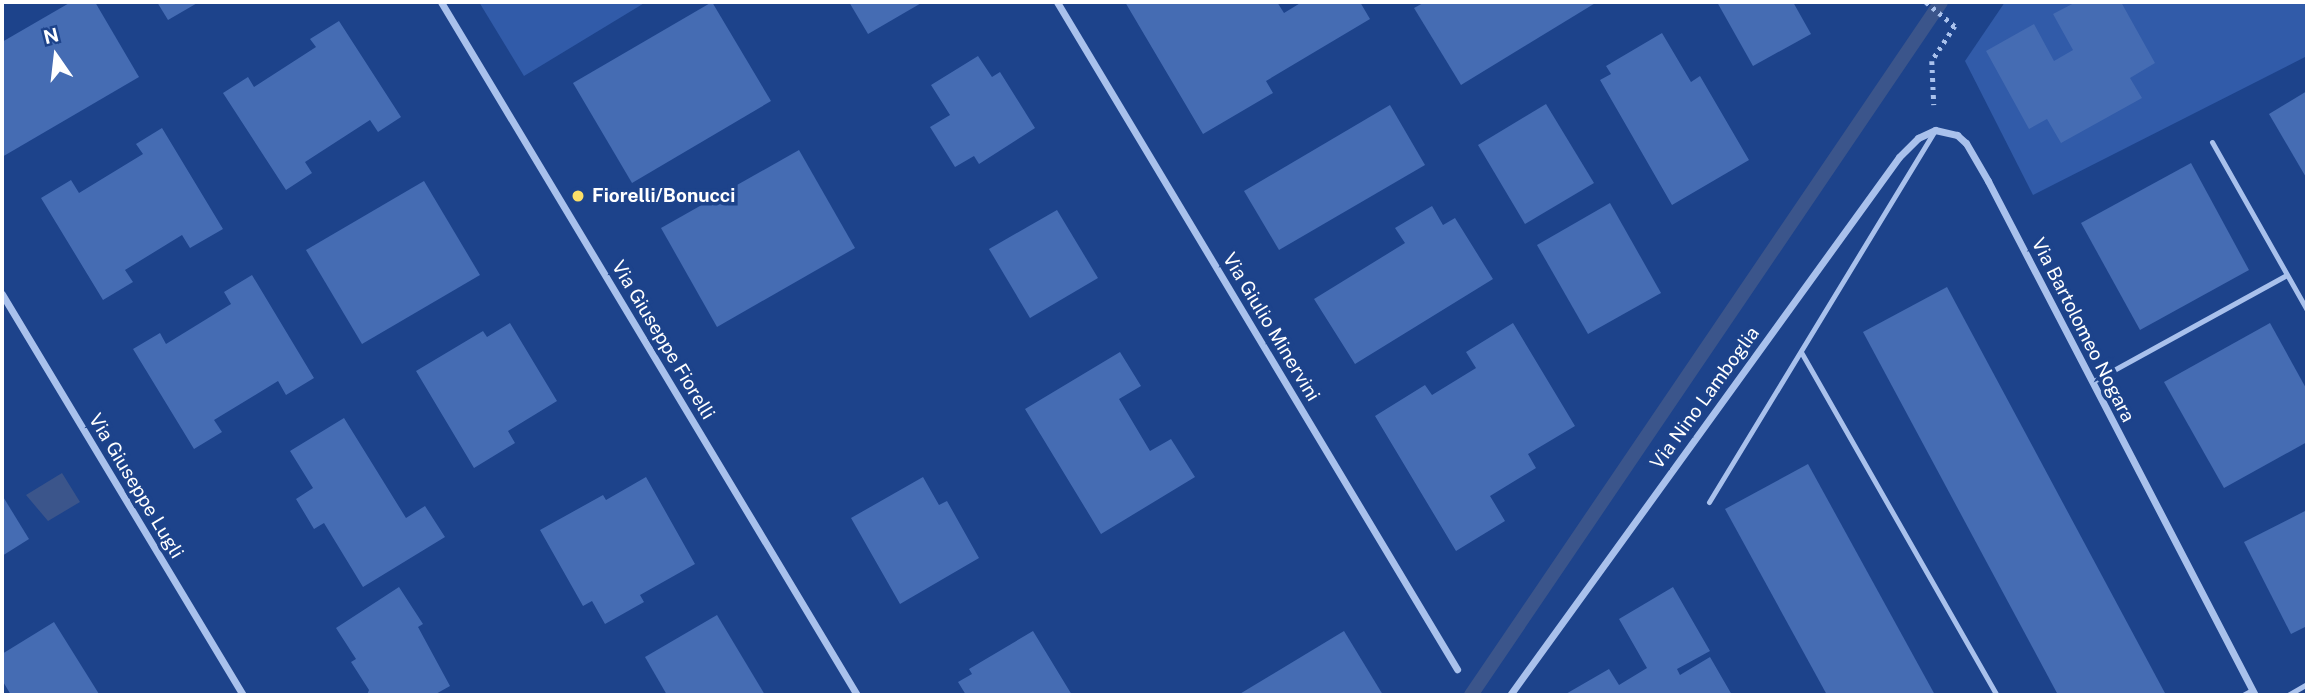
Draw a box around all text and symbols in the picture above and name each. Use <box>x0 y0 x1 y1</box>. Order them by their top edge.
north arrow <box>21 21 91 91</box>
text: N <box>41 23 61 48</box>
place label: Fiorelli/Bonucci <box>592 185 735 207</box>
marker: Fiorelli/Bonucci <box>570 188 586 204</box>
street label: Via Bartolomeo Nogara <box>2027 234 2139 426</box>
street label: Via Giulio Minervini <box>1218 249 1324 405</box>
street label: Via Giuseppe Fiorelli <box>607 256 719 424</box>
street label: Via Nino Lamboglia <box>1646 322 1764 474</box>
street label: Via Giuseppe Lugli <box>84 409 188 563</box>

